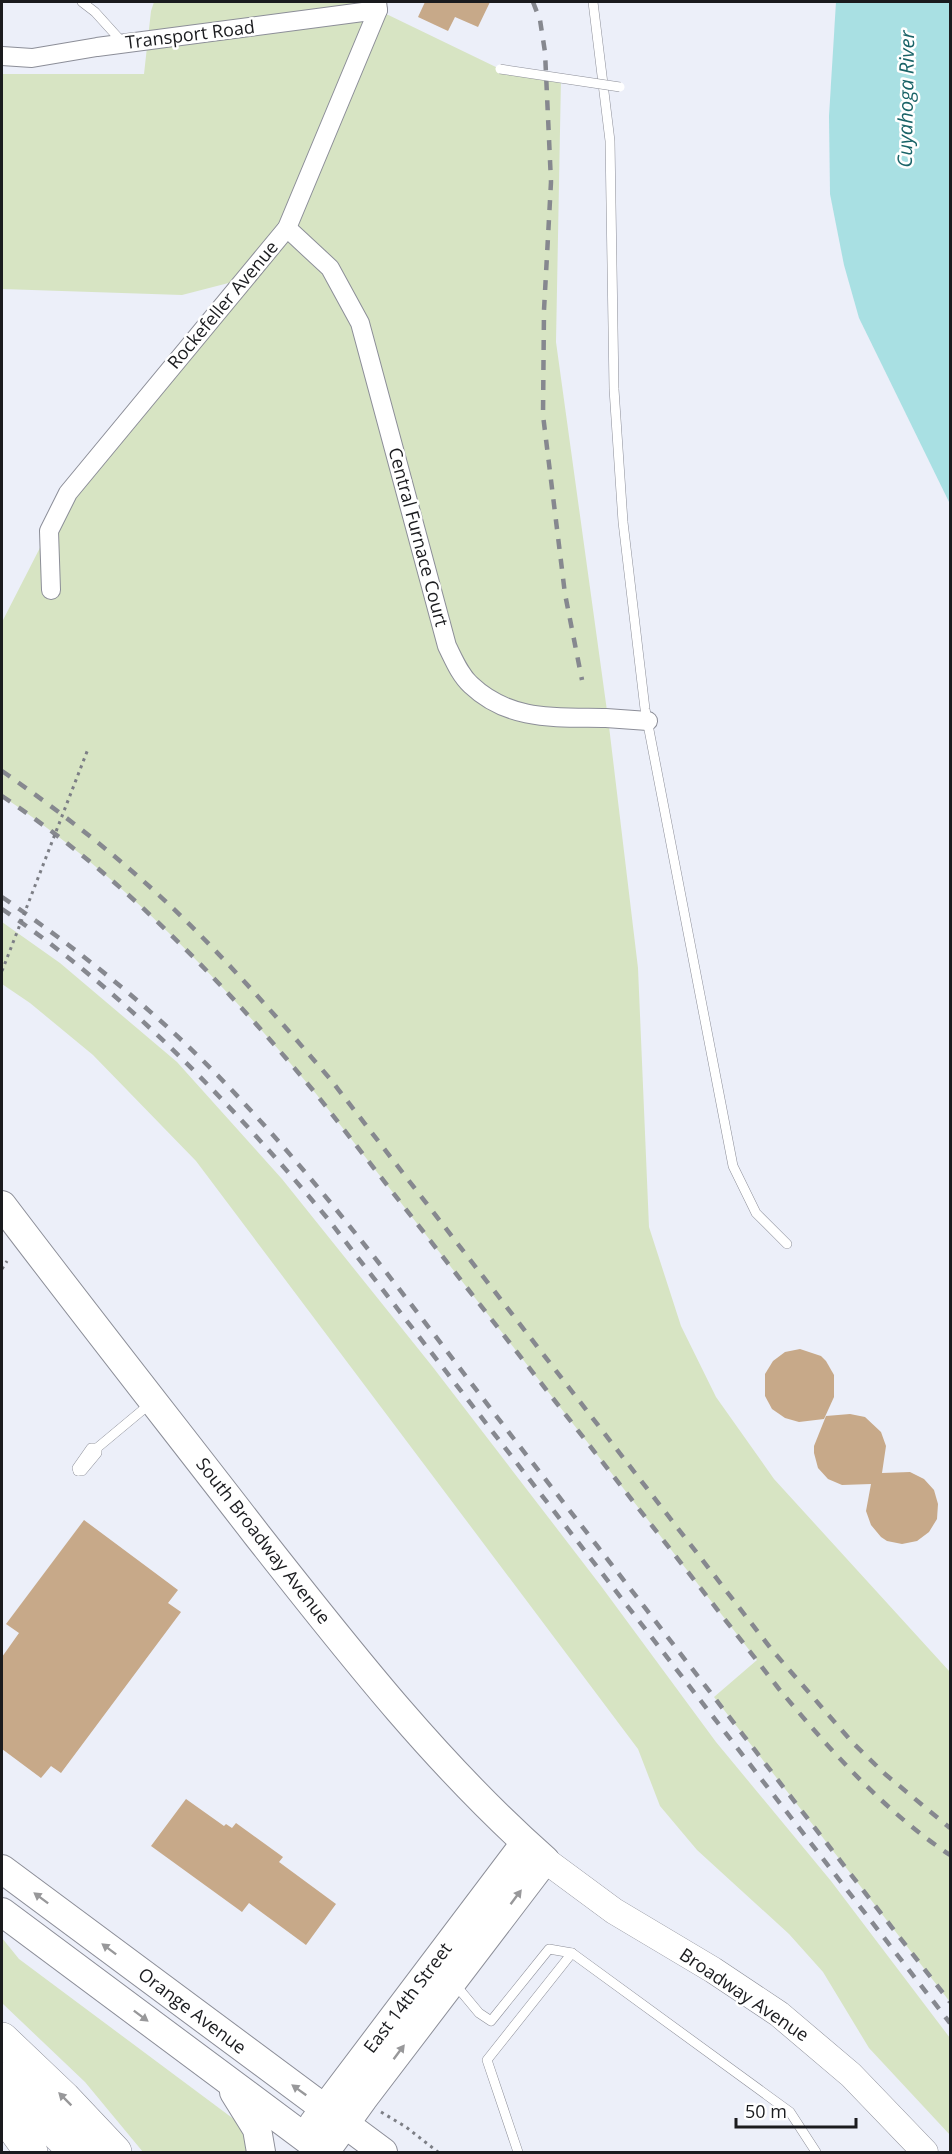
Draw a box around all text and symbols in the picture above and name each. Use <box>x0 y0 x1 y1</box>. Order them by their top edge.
street label: Transport Road <box>124 14 256 54</box>
water label: Cuyahoga River <box>891 29 920 168</box>
street label: Rockefeller Avenue <box>162 235 283 373</box>
street label: Central Furnace Court <box>383 444 454 629</box>
street label: South Broadway Avenue <box>191 1452 336 1629</box>
one-way arrow <box>510 1889 522 1904</box>
one-way arrow <box>33 1893 48 1905</box>
street label: East 14th Street <box>358 1937 457 2058</box>
street label: Broadway Avenue <box>675 1942 814 2046</box>
one-way arrow <box>101 1943 117 1955</box>
street label: Orange Avenue <box>134 1962 252 2059</box>
one-way arrow <box>133 2010 149 2022</box>
one-way arrow <box>392 2045 404 2060</box>
one-way arrow <box>291 2084 307 2096</box>
scale bar <box>736 2091 856 2129</box>
one-way arrow <box>58 2092 72 2106</box>
text: 50 m <box>745 2099 787 2123</box>

